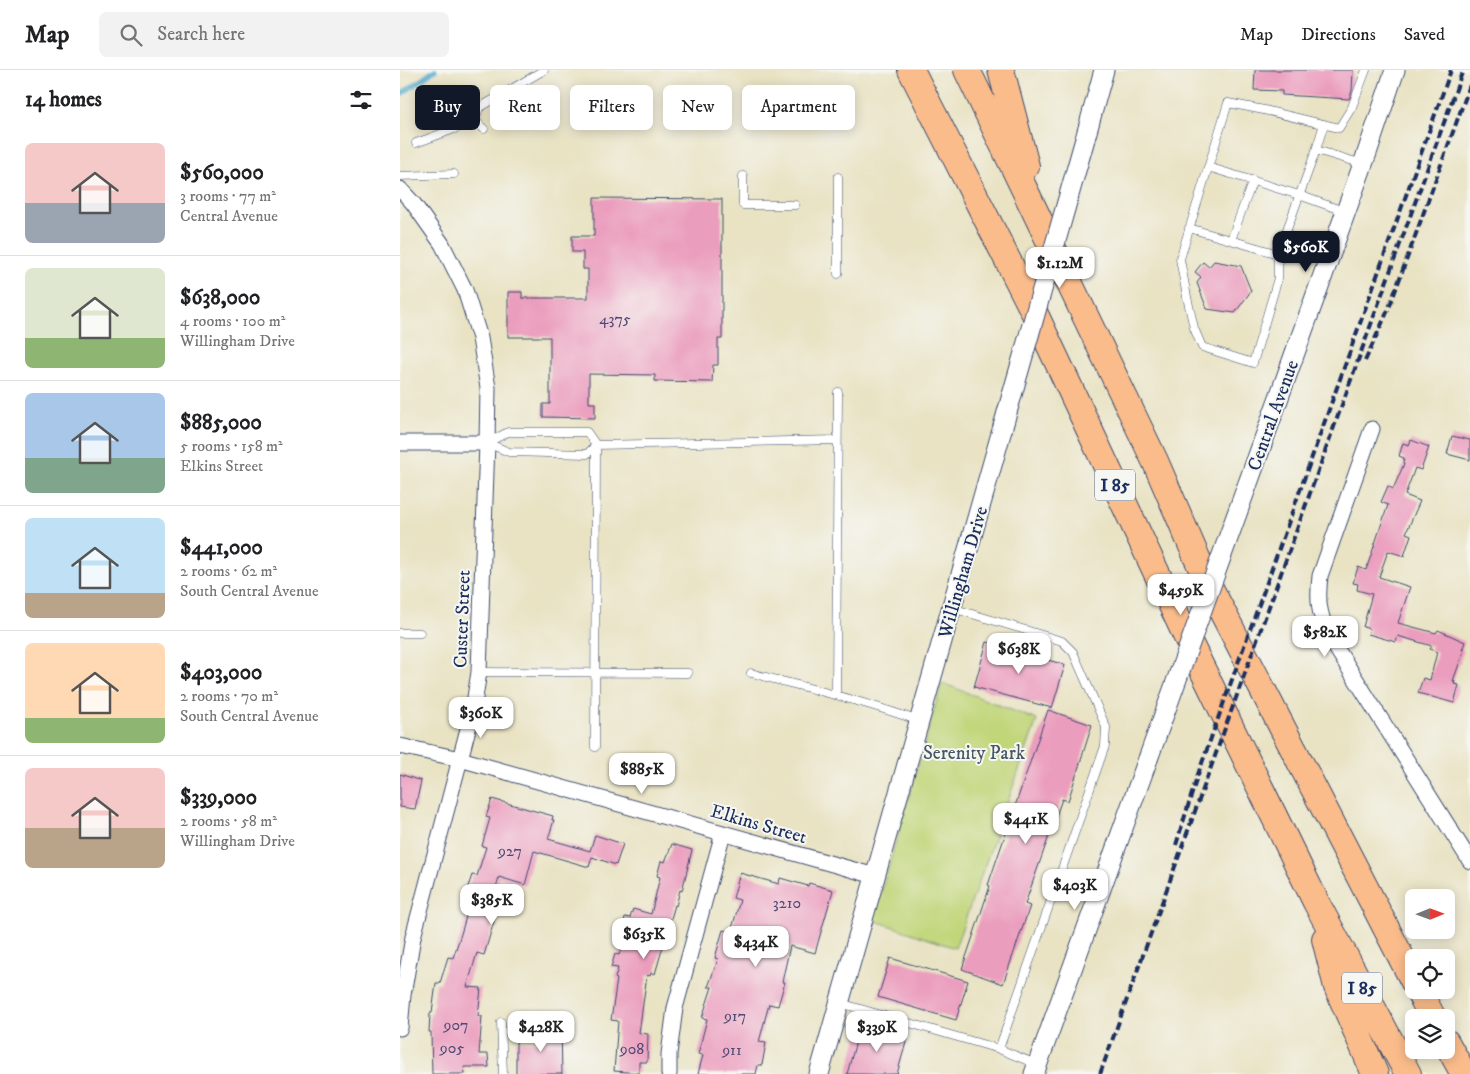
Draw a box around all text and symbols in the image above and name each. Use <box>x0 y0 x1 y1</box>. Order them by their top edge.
search box <box>99 12 449 57</box>
text: Map <box>25 20 69 50</box>
icon: search <box>117 21 145 49</box>
text: Search here <box>157 23 245 46</box>
text: Map <box>1240 24 1273 46</box>
text: Directions <box>1301 24 1376 46</box>
text: Saved <box>1404 24 1445 46</box>
chip: Buy <box>415 85 480 130</box>
chip: Rent <box>490 85 560 130</box>
chip: Filters <box>570 85 653 130</box>
chip: New <box>663 85 732 130</box>
chip: Apartment <box>742 85 855 130</box>
icon: filters <box>347 86 375 114</box>
text: 14 homes <box>25 87 102 113</box>
text: $560,000 <box>180 160 264 186</box>
icon: home <box>65 163 125 223</box>
text: 3 rooms · 77 m² <box>180 186 276 206</box>
text: Central Avenue <box>180 206 278 226</box>
pin: $560K <box>1271 230 1341 273</box>
text: $560K <box>1284 237 1328 257</box>
pin: $1.12M <box>1019 246 1101 289</box>
text: $1.12M <box>1037 253 1083 273</box>
text: $638,000 <box>180 285 260 311</box>
icon: home <box>65 288 125 348</box>
house number: 4375 <box>599 309 631 329</box>
text: 4 rooms · 100 m² <box>180 311 285 331</box>
text: Willingham Drive <box>180 331 295 351</box>
street label: Central Avenue <box>1243 357 1304 474</box>
text: $885,000 <box>180 410 262 436</box>
icon: home <box>65 413 125 473</box>
text: 5 rooms · 158 m² <box>180 436 283 456</box>
text: Elkins Street <box>180 456 263 476</box>
road number: I 85 <box>1095 470 1135 500</box>
street label: Willingham Drive <box>933 504 993 642</box>
text: $441,000 <box>180 535 263 561</box>
icon: home <box>65 538 125 598</box>
text: 2 rooms · 62 m² <box>180 561 277 581</box>
street label: Custer Street <box>449 570 476 669</box>
pin: $459K <box>1146 574 1216 616</box>
text: $459K <box>1158 580 1204 600</box>
text: South Central Avenue <box>180 581 319 601</box>
pin: $582K <box>1290 616 1360 658</box>
text: $582K <box>1303 622 1347 642</box>
pin: $638K <box>984 632 1054 675</box>
text: $638K <box>998 639 1040 659</box>
text: $403,000 <box>180 660 262 686</box>
icon: home <box>65 663 125 723</box>
text: 2 rooms · 70 m² <box>180 686 278 706</box>
pin: $360K <box>446 696 516 739</box>
text: $360K <box>460 703 502 723</box>
text: South Central Avenue <box>180 706 319 726</box>
park label: Serenity Park <box>923 742 1026 765</box>
pin: $885K <box>607 752 677 795</box>
text: $885K <box>620 759 664 779</box>
text: $339,000 <box>180 785 257 811</box>
icon: home <box>65 788 125 848</box>
street label: Elkins Street <box>708 800 809 849</box>
pin: $441K <box>991 802 1061 845</box>
text: $441K <box>1004 809 1048 829</box>
text: 2 rooms · 58 m² <box>180 811 277 831</box>
text: Willingham Drive <box>180 831 295 851</box>
house number: 927 <box>497 841 522 861</box>
pin: $403K <box>1040 868 1110 911</box>
text: $403K <box>1053 875 1097 895</box>
pin: $385K <box>457 884 527 926</box>
north arrow <box>1405 889 1455 939</box>
map controls <box>1405 889 1455 1059</box>
text: $385K <box>471 890 513 910</box>
house number: 3210 <box>773 893 801 913</box>
pin: $635K <box>609 918 679 960</box>
text: $635K <box>623 924 665 944</box>
pin: $434K <box>721 926 791 968</box>
text: $434K <box>734 932 778 952</box>
button: locate <box>1405 949 1455 999</box>
road number: I 85 <box>1342 972 1382 1004</box>
house number: 917 <box>723 1006 746 1026</box>
button: layers <box>1405 1009 1455 1059</box>
pin: $428K <box>506 1010 576 1053</box>
pin: $339K <box>842 1010 912 1053</box>
house number: 907 <box>442 1015 469 1035</box>
text: $428K <box>518 1017 564 1037</box>
text: $339K <box>857 1017 897 1037</box>
house number: 905 <box>439 1038 464 1058</box>
house number: 908 <box>619 1039 644 1059</box>
house number: 911 <box>721 1040 742 1060</box>

